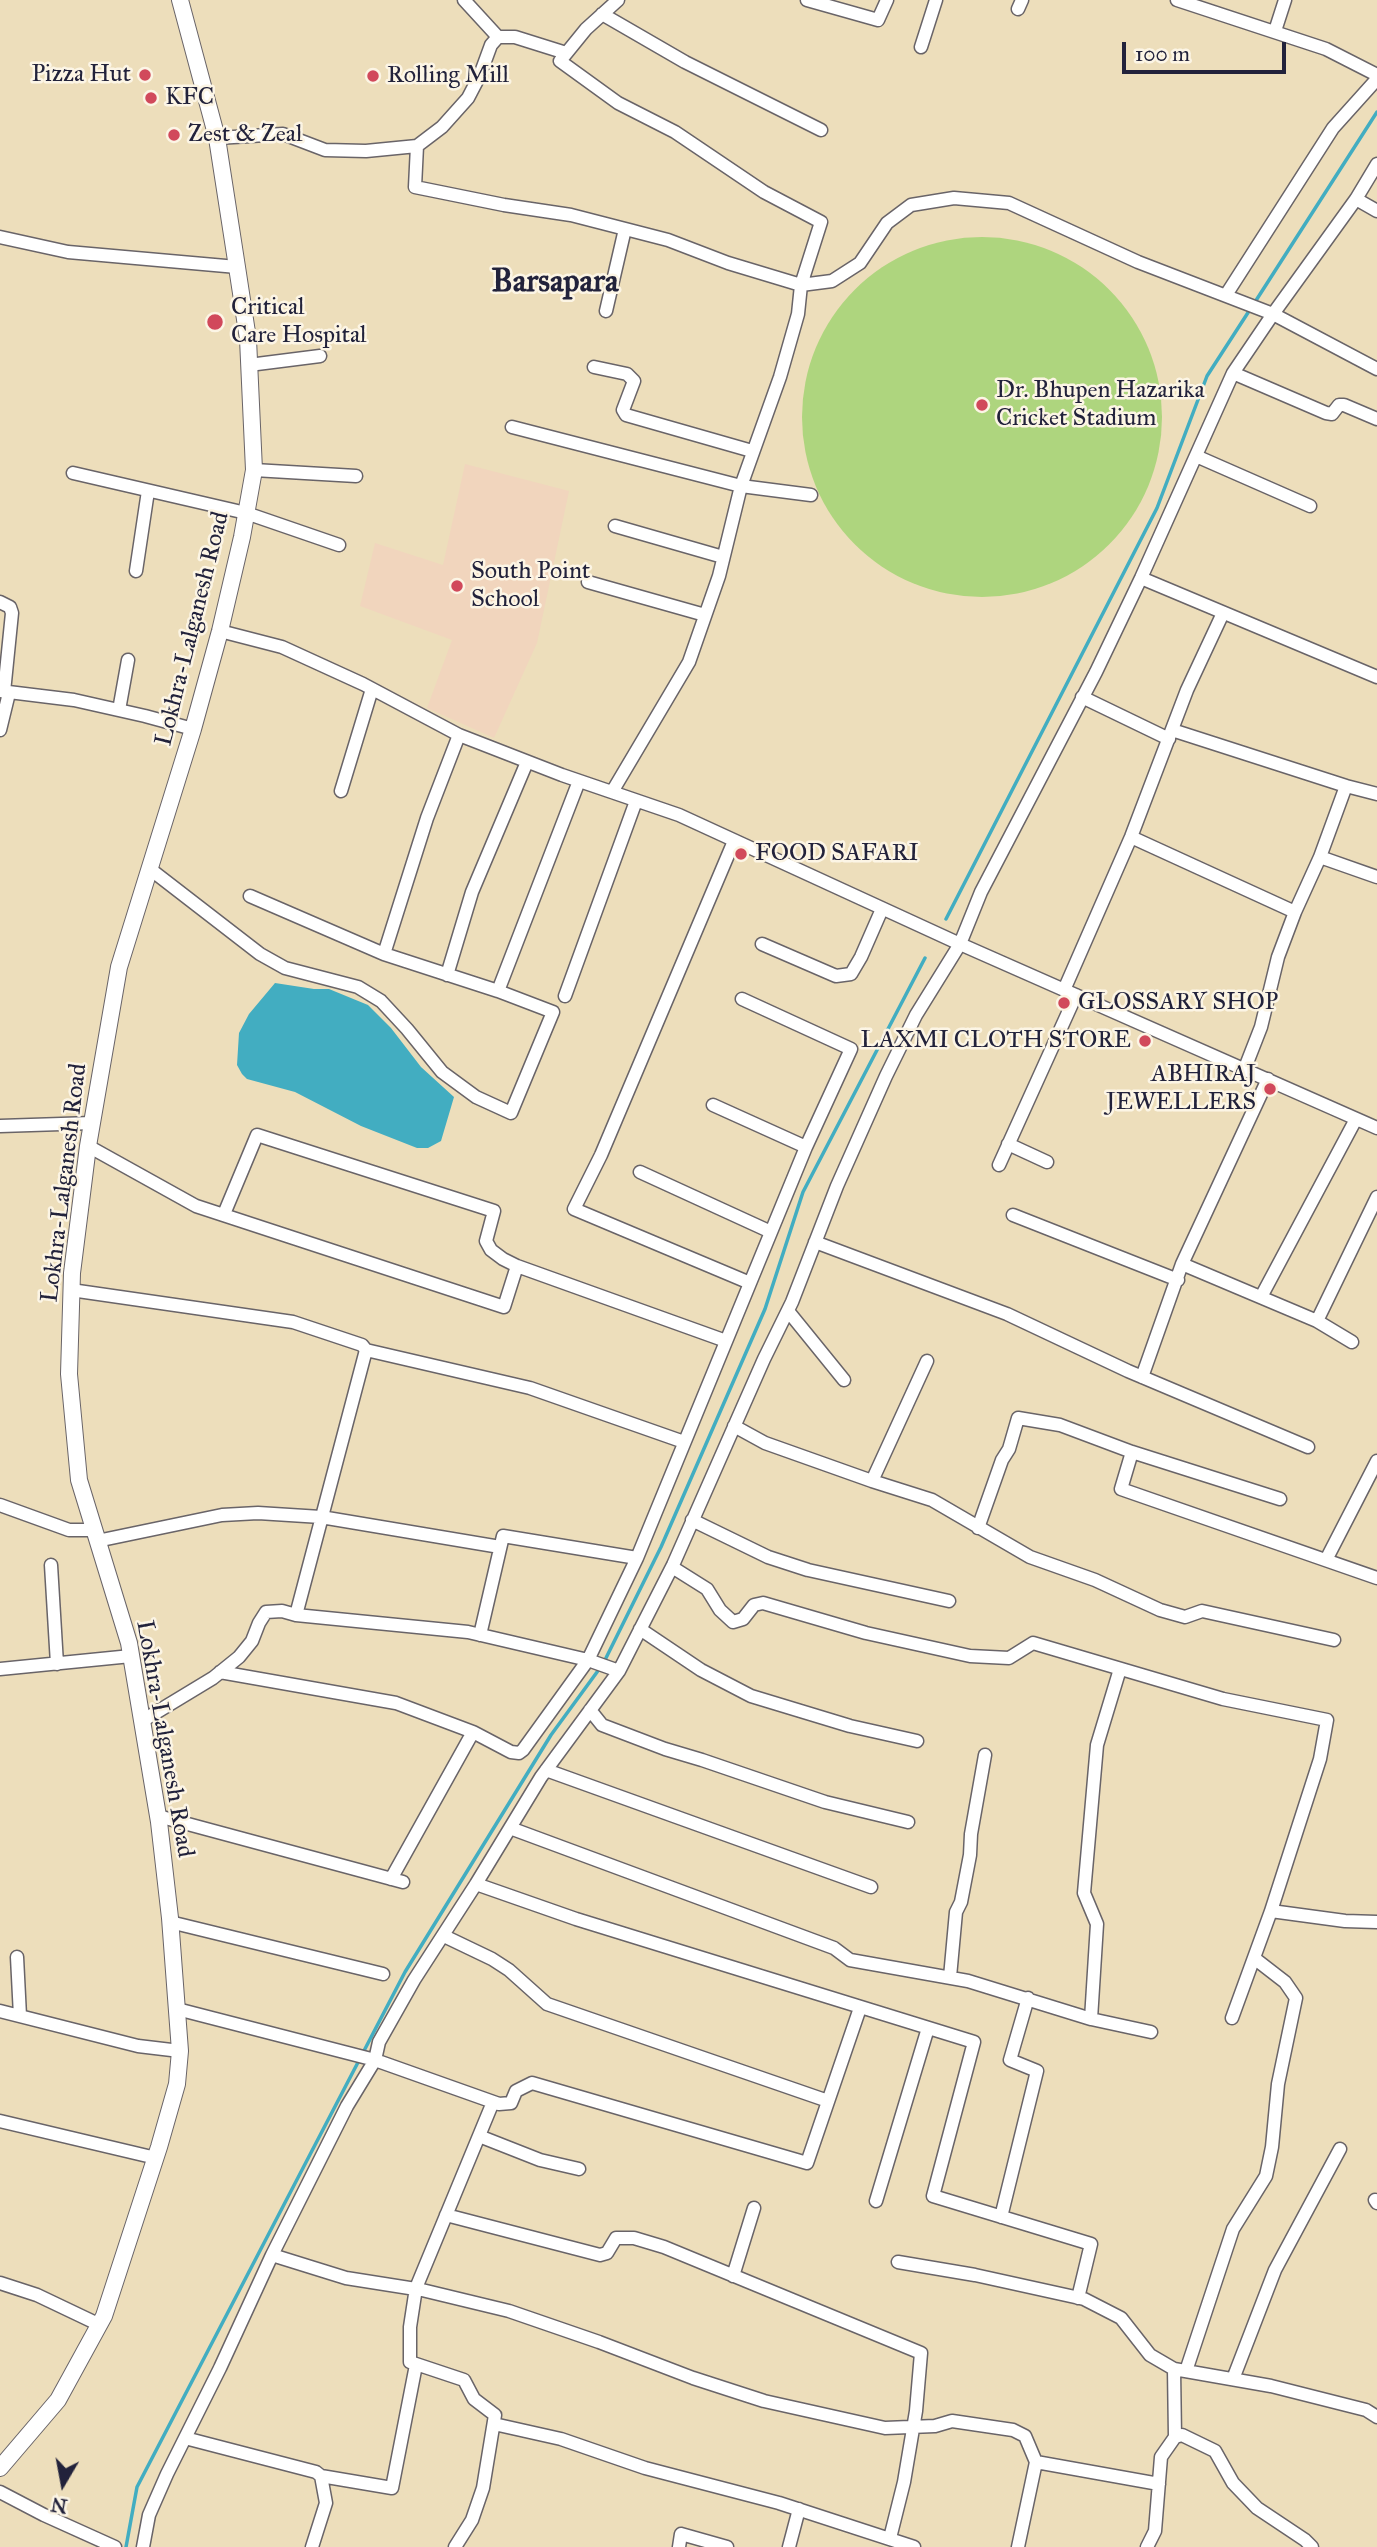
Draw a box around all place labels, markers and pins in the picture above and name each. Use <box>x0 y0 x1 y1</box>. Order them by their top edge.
place label: Pizza Hut <box>31 61 131 89</box>
place label: Rolling Mill <box>387 62 509 90</box>
marker: Pizza Hut <box>137 67 153 83</box>
marker: Rolling Mill <box>365 68 381 84</box>
place label: KFC <box>165 84 214 112</box>
marker: KFC <box>143 90 159 106</box>
place label: Zest & Zeal <box>188 121 302 149</box>
marker: Zest & Zeal <box>166 127 182 143</box>
place label: Critical Care Hospital <box>231 294 367 350</box>
marker: Critical Care Hospital <box>205 312 225 332</box>
place label: Dr. Bhupen Hazarika Cricket Stadium <box>996 377 1205 433</box>
marker: Dr. Bhupen Hazarika Cricket Stadium <box>974 397 990 413</box>
place label: South Point School <box>471 558 590 614</box>
marker: South Point School <box>449 578 465 594</box>
place label: FOOD SAFARI <box>755 840 919 868</box>
marker: FOOD SAFARI <box>733 846 749 862</box>
place label: GLOSSARY SHOP <box>1078 989 1278 1017</box>
marker: GLOSSARY SHOP <box>1056 995 1072 1011</box>
place label: LAXMI CLOTH STORE <box>860 1027 1131 1055</box>
marker: LAXMI CLOTH STORE <box>1137 1033 1153 1049</box>
place label: ABHIRAJ JEWELLERS <box>1106 1061 1256 1117</box>
marker: ABHIRAJ JEWELLERS <box>1262 1081 1278 1097</box>

